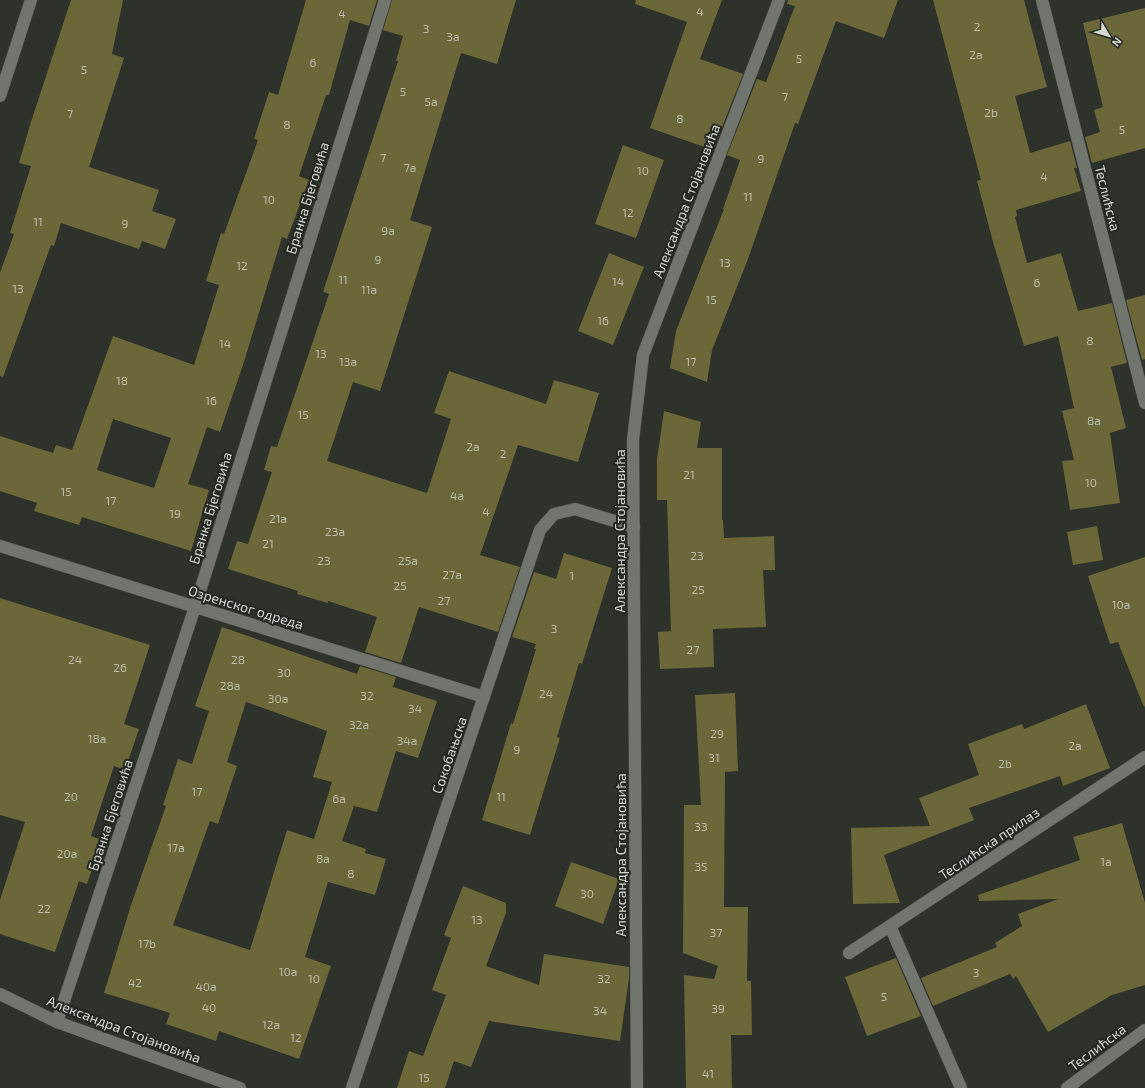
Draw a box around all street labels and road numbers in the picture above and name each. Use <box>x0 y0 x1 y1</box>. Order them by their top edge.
street label: Александра Стојановића <box>649 122 723 280</box>
street label: Бранка Бјеговића <box>282 140 332 256</box>
street label: Теслићска <box>1092 163 1124 233</box>
street label: Александра Стојановића <box>611 449 628 613</box>
street label: Бранка Бјеговића <box>185 450 235 566</box>
street label: Озренског одреда <box>186 581 306 633</box>
street label: Сокобањска <box>428 714 470 796</box>
street label: Бранка Бјеговића <box>84 757 136 873</box>
street label: Александра Стојановића <box>612 773 629 937</box>
street label: Теслићска прилаз <box>936 803 1043 883</box>
street label: Александра Стојановића <box>45 992 203 1066</box>
street label: Теслићска <box>1065 1020 1129 1074</box>

